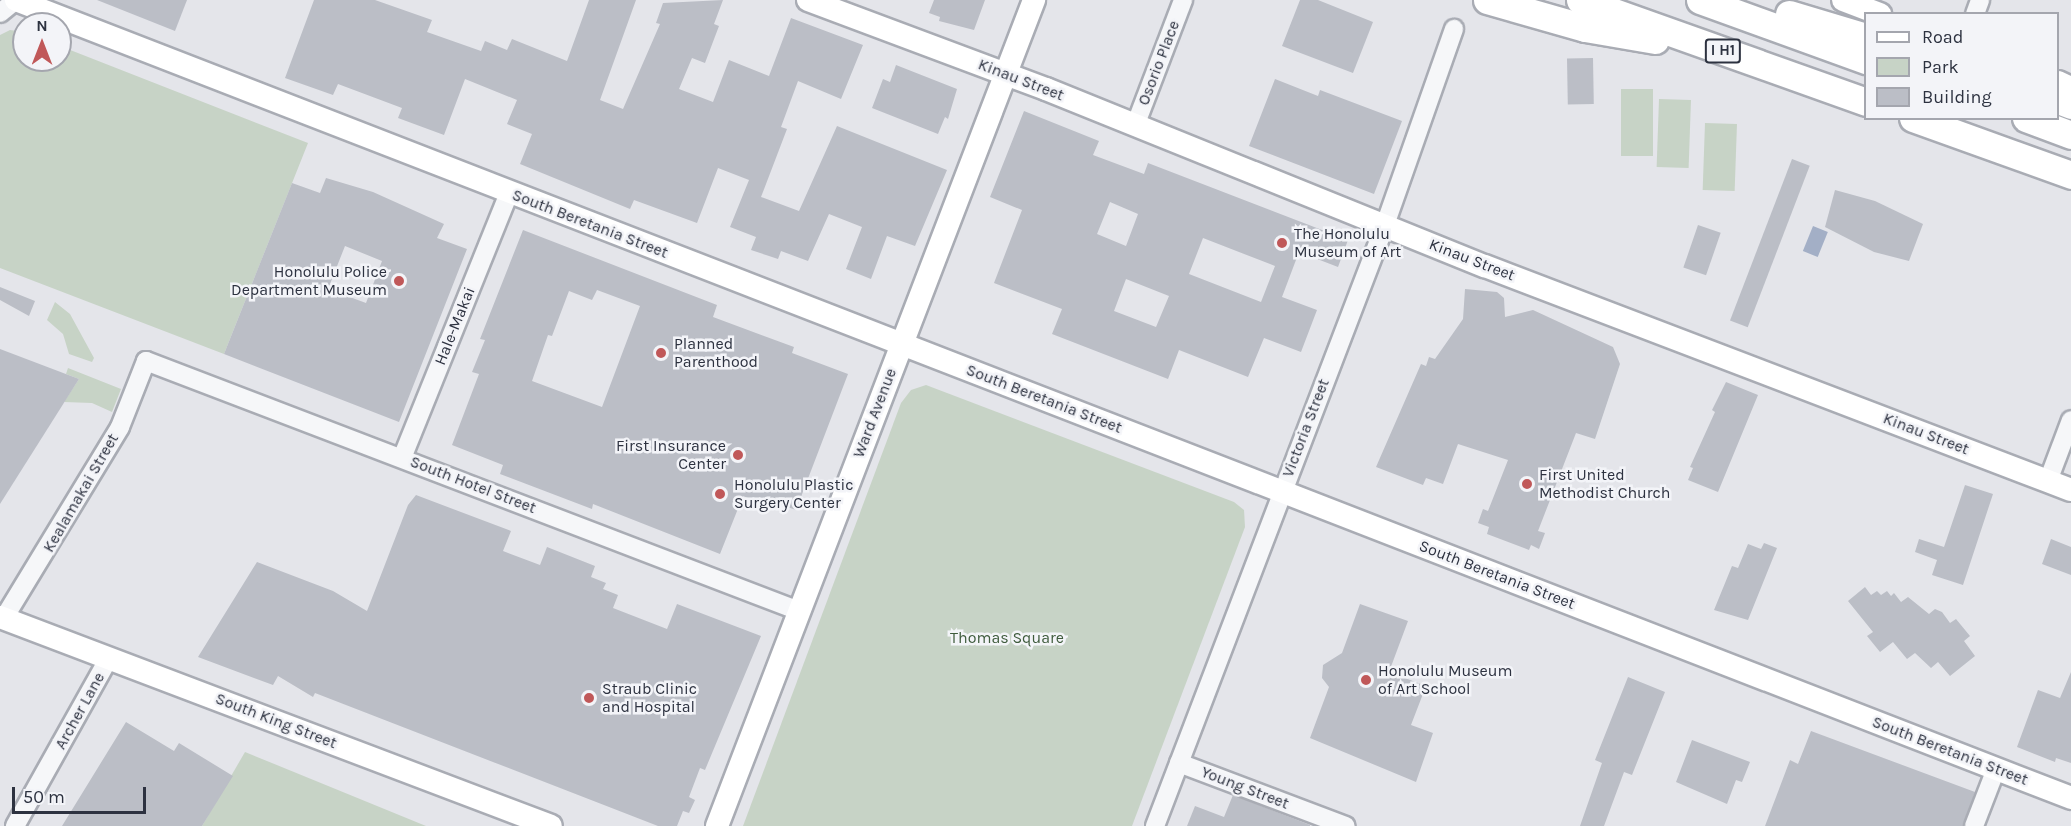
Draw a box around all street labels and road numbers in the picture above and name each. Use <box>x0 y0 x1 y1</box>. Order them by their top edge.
street label: Osorio Place <box>1134 18 1184 108</box>
road number: I H1 <box>1704 39 1742 63</box>
street label: Kinau Street <box>975 55 1067 105</box>
street label: South Beretania Street <box>509 185 671 263</box>
street label: Kinau Street <box>1426 235 1518 285</box>
street label: Hale-Makai <box>431 284 479 368</box>
street label: South Beretania Street <box>963 360 1125 438</box>
street label: Ward Avenue <box>849 366 901 460</box>
street label: Victoria Street <box>1278 376 1334 480</box>
street label: Kinau Street <box>1880 409 1972 459</box>
street label: Kealamakai Street <box>39 430 123 556</box>
street label: South Hotel Street <box>407 452 539 518</box>
street label: South Beretania Street <box>1416 536 1578 614</box>
street label: Archer Lane <box>51 669 109 753</box>
street label: South King Street <box>213 689 339 753</box>
street label: South Beretania Street <box>1869 712 2031 790</box>
street label: Young Street <box>1198 762 1292 814</box>

